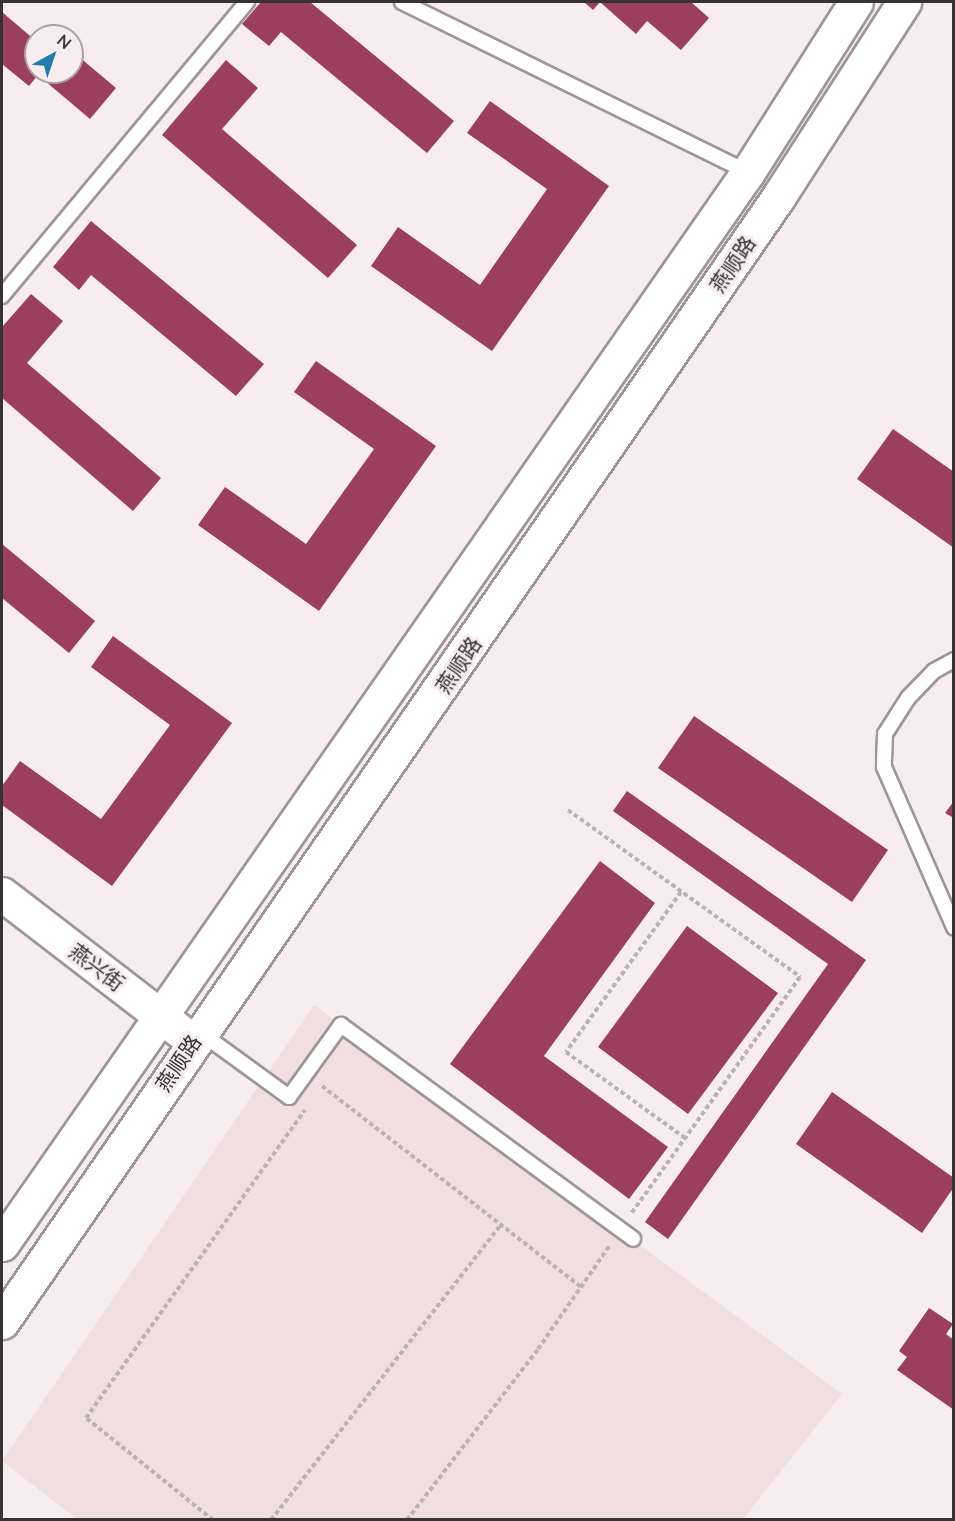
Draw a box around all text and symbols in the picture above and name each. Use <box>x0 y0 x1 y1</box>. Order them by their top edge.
north arrow <box>24 24 84 84</box>
text: N <box>54 30 75 53</box>
street label: 燕顺路 <box>704 231 760 297</box>
street label: 燕顺路 <box>430 632 486 698</box>
street label: 燕兴街 <box>64 938 130 996</box>
street label: 燕顺路 <box>150 1030 206 1096</box>

